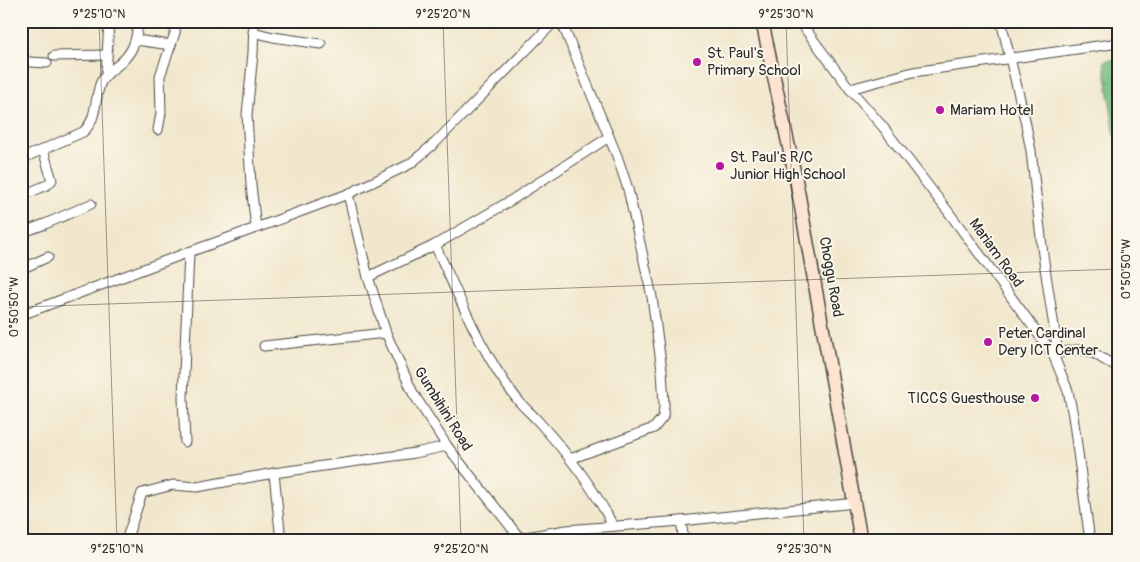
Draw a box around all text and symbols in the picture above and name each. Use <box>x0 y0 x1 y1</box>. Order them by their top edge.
text: 9°25'10"N <box>73 7 125 22</box>
text: 9°25'20"N <box>416 7 470 22</box>
text: 9°25'30"N <box>759 7 813 22</box>
place label: St. Paul's Primary School <box>707 44 801 80</box>
marker: St. Paul's Primary School <box>691 56 703 68</box>
place label: Mariam Hotel <box>950 101 1034 120</box>
marker: Mariam Hotel <box>934 104 946 116</box>
place label: St. Paul's R/C Junior High School <box>730 148 846 184</box>
marker: St. Paul's R/C Junior High School <box>714 160 726 172</box>
street label: Mariam Road <box>965 215 1027 291</box>
street label: Choggu Road <box>815 235 847 319</box>
text: 0°50'50"W <box>1119 239 1134 299</box>
text: 0°50'50"W <box>7 277 22 337</box>
place label: Peter Cardinal Dery ICT Center <box>998 324 1099 360</box>
marker: Peter Cardinal Dery ICT Center <box>982 336 994 348</box>
street label: Gumbihini Road <box>410 363 476 455</box>
place label: TICCS Guesthouse <box>908 389 1026 408</box>
marker: TICCS Guesthouse <box>1029 392 1041 404</box>
text: 9°25'10"N <box>91 542 143 557</box>
text: 9°25'20"N <box>434 542 488 557</box>
text: 9°25'30"N <box>777 542 831 557</box>

